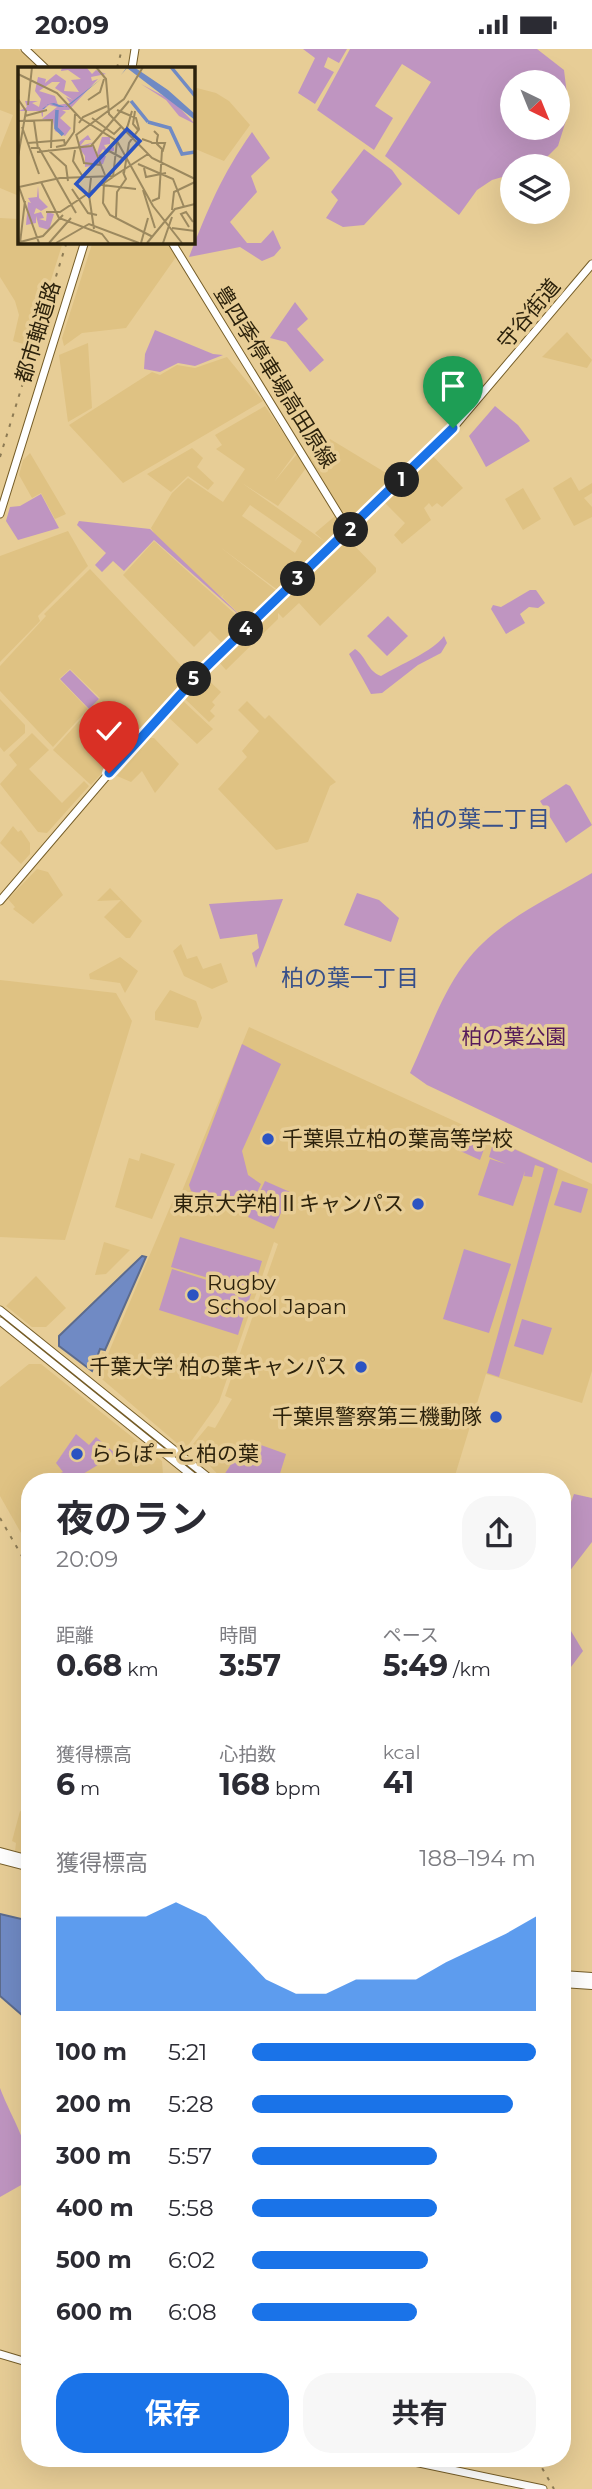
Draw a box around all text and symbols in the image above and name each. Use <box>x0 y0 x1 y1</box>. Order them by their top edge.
text: 20:09 <box>35 9 109 41</box>
inset map <box>18 67 194 243</box>
north arrow <box>500 70 570 140</box>
map controls <box>500 70 570 224</box>
button: layers <box>500 154 570 224</box>
street label: 守谷街道 <box>492 273 565 354</box>
street label: 都市軸道路 <box>10 278 65 386</box>
street label: 豊四季停車場高田原線 <box>209 281 342 472</box>
pin <box>423 356 483 428</box>
icon: arrive <box>434 367 472 405</box>
pin: 1 <box>384 463 420 497</box>
text: 1 <box>398 468 405 491</box>
pin: 2 <box>334 512 368 547</box>
text: 2 <box>345 518 356 541</box>
pin: 3 <box>280 561 316 597</box>
text: 3 <box>292 567 303 590</box>
pin: 4 <box>229 611 264 647</box>
text: 4 <box>239 617 252 640</box>
pin: 5 <box>176 661 212 697</box>
text: 5 <box>188 667 199 690</box>
pin <box>79 701 139 773</box>
icon: check <box>90 712 128 750</box>
district label: 柏の葉二丁目 <box>412 805 550 833</box>
district label: 柏の葉一丁目 <box>281 964 419 992</box>
park label: 柏の葉公園 <box>462 1024 567 1049</box>
place label: 千葉県立柏の葉高等学校 <box>282 1126 513 1151</box>
marker: 千葉県立柏の葉高等学校 <box>260 1131 276 1147</box>
place label: 東京大学柏Ⅱキャンパス <box>173 1191 404 1216</box>
marker: 東京大学柏Ⅱキャンパス <box>410 1196 426 1212</box>
place label: Rugby School Japan <box>207 1270 347 1319</box>
marker: Rugby School Japan <box>185 1287 201 1303</box>
place label: 千葉大学 柏の葉キャンパス <box>89 1354 347 1379</box>
marker: 千葉大学 柏の葉キャンパス <box>353 1359 369 1375</box>
place label: 千葉県警察第三機動隊 <box>272 1404 482 1429</box>
marker: 千葉県警察第三機動隊 <box>488 1409 504 1425</box>
place label: ららぽーと柏の葉 <box>91 1441 259 1466</box>
marker: ららぽーと柏の葉 <box>69 1446 85 1462</box>
text: 夜のラン <box>56 1495 208 1542</box>
button: share <box>462 1496 536 1570</box>
text: 20:09 <box>56 1545 118 1573</box>
text: 距離 <box>56 1624 94 1647</box>
text: 時間 <box>219 1624 257 1647</box>
text: ペース <box>383 1624 439 1647</box>
text: 0.68 <box>56 1647 122 1684</box>
text: 3:57 <box>219 1647 281 1684</box>
text: 5:49 <box>383 1647 448 1684</box>
text: km <box>122 1658 159 1681</box>
text: /km <box>448 1658 491 1681</box>
text: kcal <box>383 1741 421 1764</box>
text: 獲得標高 <box>56 1743 132 1766</box>
text: 心拍数 <box>219 1743 276 1766</box>
text: 41 <box>383 1764 414 1801</box>
text: 6 <box>56 1766 75 1803</box>
text: 168 <box>219 1766 270 1803</box>
text: m <box>75 1777 100 1800</box>
text: bpm <box>270 1777 321 1800</box>
text: 188–194 m <box>419 1844 536 1872</box>
text: 獲得標高 <box>56 1849 148 1877</box>
text: 100 m <box>56 2038 127 2066</box>
text: 5:21 <box>168 2038 207 2066</box>
text: 200 m <box>56 2090 131 2118</box>
text: 5:28 <box>168 2090 214 2118</box>
text: 300 m <box>56 2142 132 2170</box>
text: 5:57 <box>168 2142 212 2170</box>
text: 400 m <box>56 2194 134 2222</box>
text: 5:58 <box>168 2194 214 2222</box>
text: 500 m <box>56 2246 132 2274</box>
text: 6:02 <box>168 2246 215 2274</box>
text: 600 m <box>56 2298 133 2326</box>
text: 6:08 <box>168 2298 217 2326</box>
button: 保存 <box>56 2373 289 2453</box>
button: 共有 <box>303 2373 536 2453</box>

